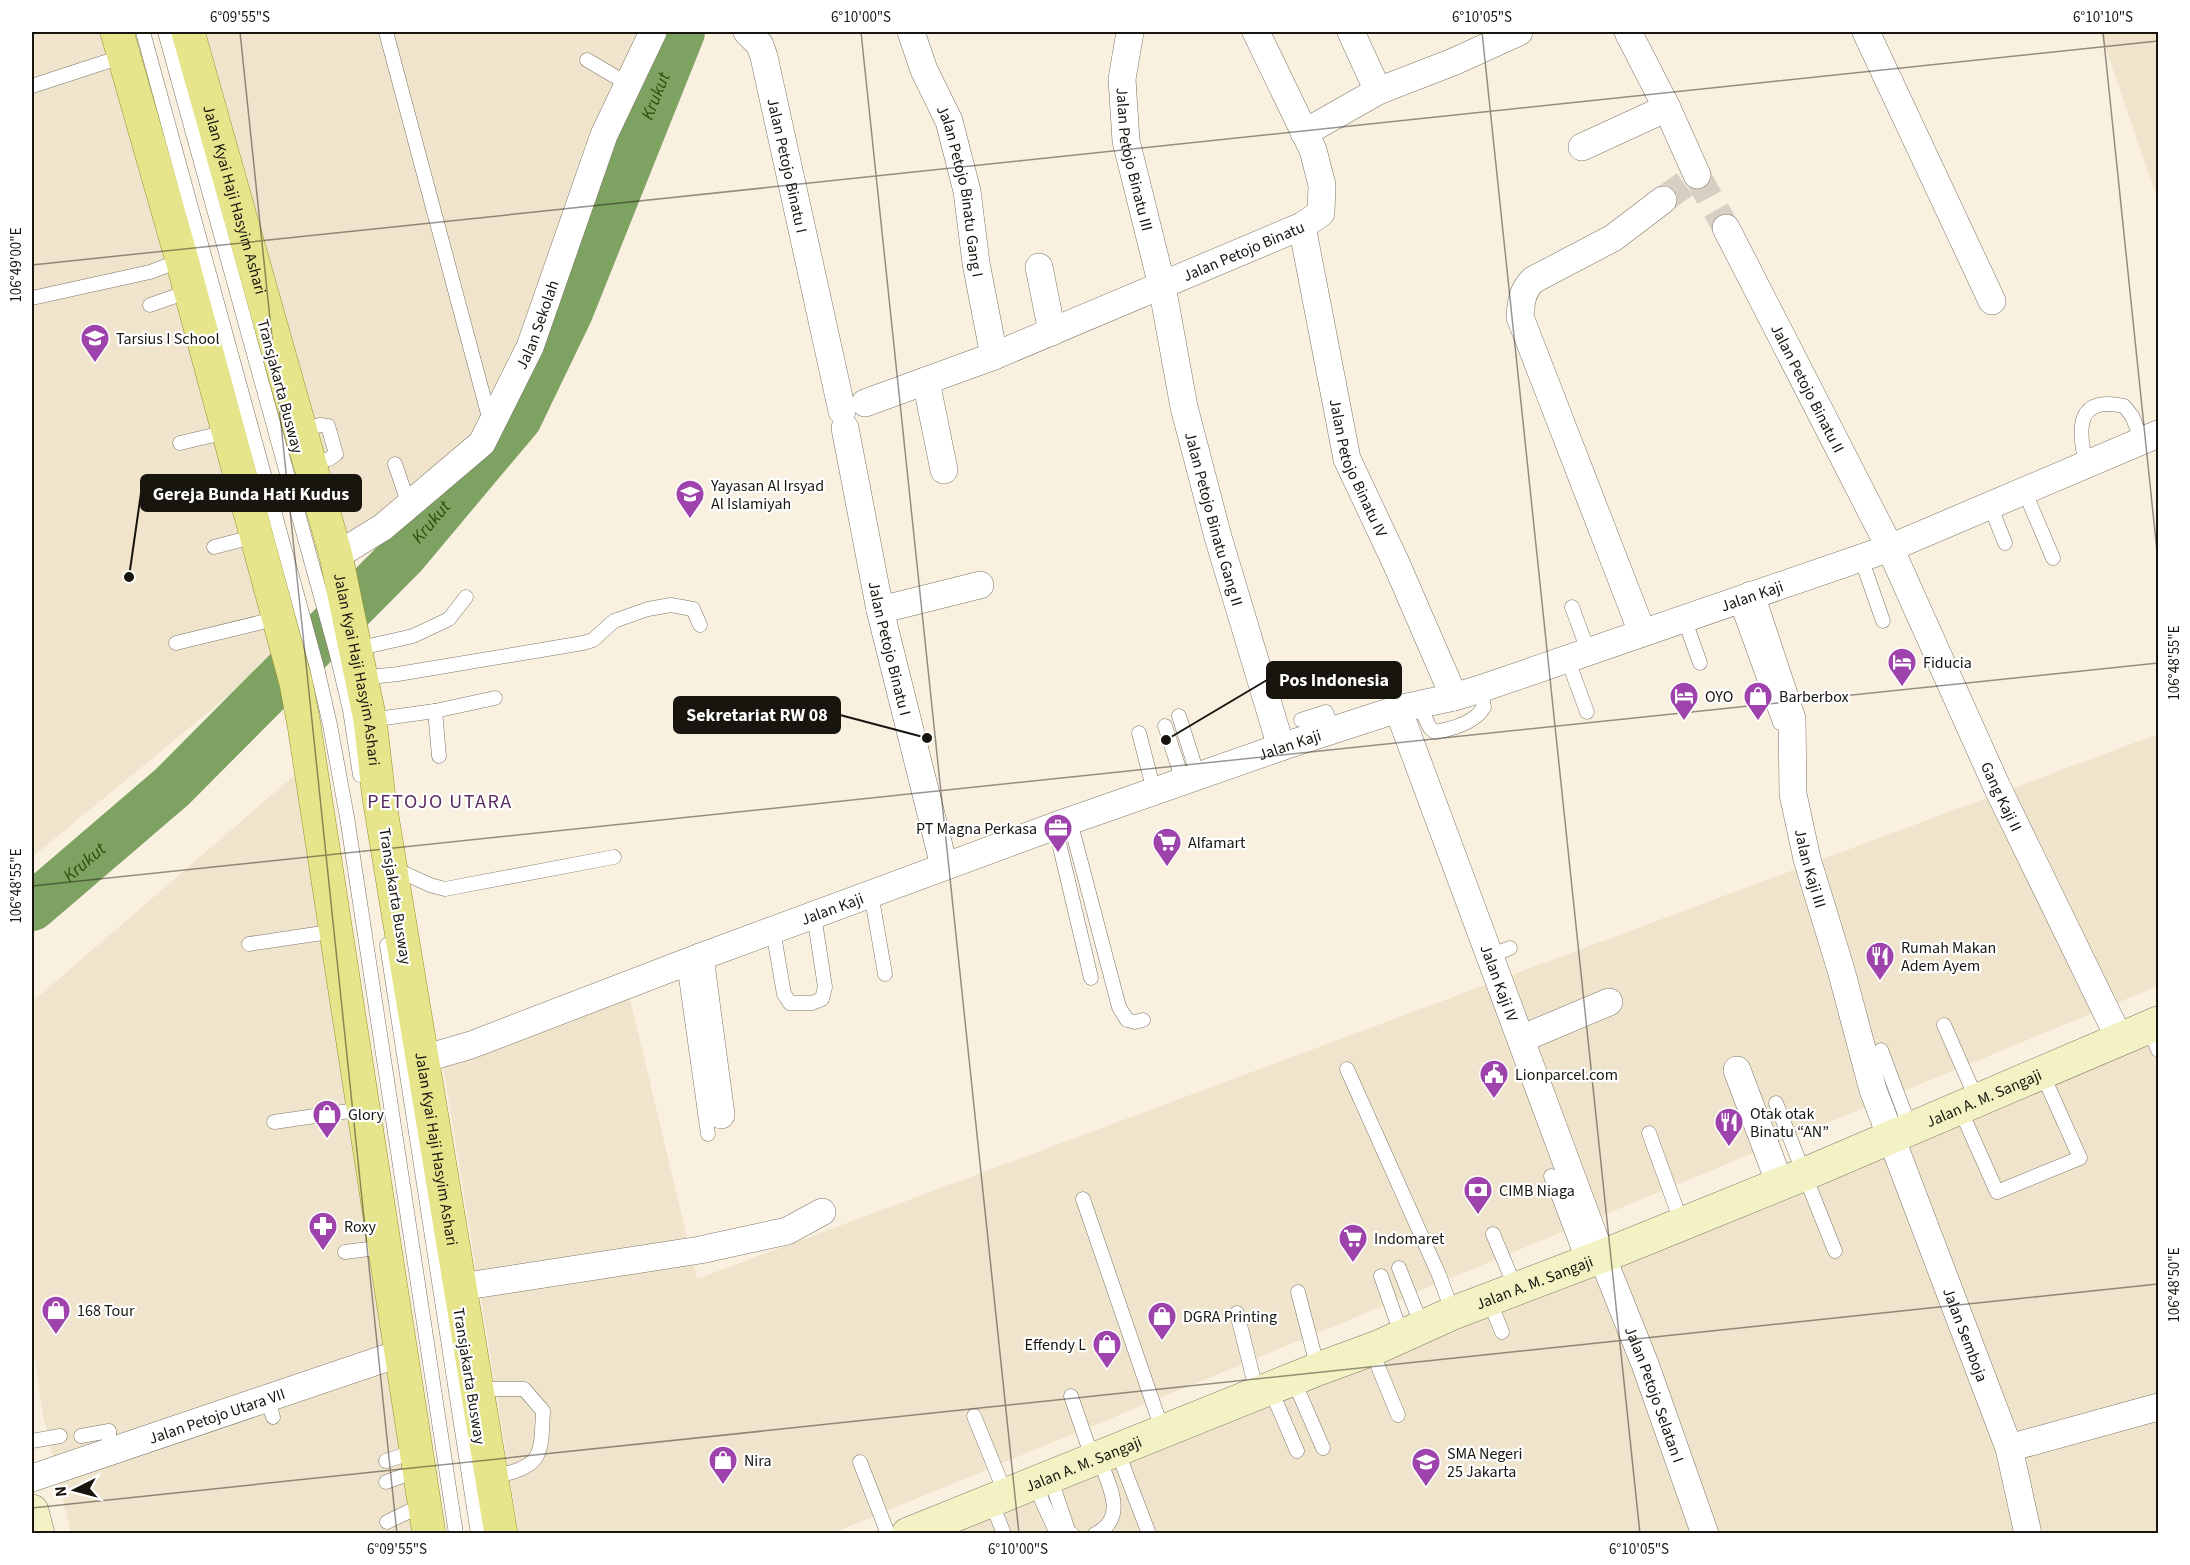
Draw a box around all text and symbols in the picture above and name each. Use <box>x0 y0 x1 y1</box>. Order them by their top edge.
text: 6°09'55"S <box>210 7 270 28</box>
text: 6°10'00"S <box>831 7 891 28</box>
text: 6°10'05"S <box>1452 7 1512 28</box>
text: 6°10'10"S <box>2073 7 2133 28</box>
water label: Krukut <box>635 68 677 124</box>
street label: Jalan Petojo Binatu III <box>1111 87 1158 233</box>
street label: Jalan Petojo Binatu I <box>761 96 812 235</box>
street label: Jalan Kyai Haji Hasyim Ashari <box>197 102 272 297</box>
street label: Jalan Petojo Binatu Gang I <box>931 102 988 279</box>
street label: Jalan Petojo Binatu <box>1180 216 1308 287</box>
text: 106°49'00"E <box>6 227 27 303</box>
street label: Jalan Sekolah <box>511 277 565 373</box>
street label: Transjakarta Busway <box>252 317 309 456</box>
street label: Jalan Petojo Binatu II <box>1765 321 1849 457</box>
school or university icon: Tarsius I School <box>79 322 111 364</box>
place label: Tarsius I School <box>116 328 220 350</box>
street label: Jalan Petojo Binatu IV <box>1324 397 1392 541</box>
street label: Jalan Petojo Binatu Gang II <box>1179 430 1248 609</box>
callout: Gereja Bunda Hati Kudus <box>141 475 361 511</box>
place label: Yayasan Al Irsyad Al Islamiyah <box>710 475 824 515</box>
school or university icon: Yayasan Al Irsyad Al Islamiyah <box>674 478 706 520</box>
text: Gereja Bunda Hati Kudus <box>153 482 349 507</box>
water label: Krukut <box>406 494 457 549</box>
street label: Jalan Kyai Haji Hasyim Ashari <box>328 571 385 767</box>
street label: Jalan Kaji <box>1718 575 1786 617</box>
street label: Jalan Petojo Binatu I <box>863 579 916 718</box>
text: 106°48'55"E <box>2164 625 2185 701</box>
hotel icon: Fiducia <box>1886 646 1918 688</box>
place label: Fiducia <box>1923 652 1972 674</box>
callout: Pos Indonesia <box>1267 662 1401 698</box>
text: Pos Indonesia <box>1279 668 1389 693</box>
hotel icon: OYO <box>1668 680 1700 722</box>
shop icon: Barberbox <box>1742 680 1774 722</box>
place label: OYO <box>1705 686 1733 708</box>
place label: Barberbox <box>1779 686 1849 708</box>
callout: Sekretariat RW 08 <box>674 697 840 733</box>
text: Sekretariat RW 08 <box>686 703 828 728</box>
street label: Jalan Kaji <box>1255 725 1324 766</box>
street label: Gang Kaji II <box>1975 758 2027 835</box>
district label: PETOJO UTARA <box>367 788 513 816</box>
office icon: PT Magna Perkasa <box>1042 812 1074 854</box>
place label: PT Magna Perkasa <box>916 818 1037 840</box>
street label: Transjakarta Busway <box>373 826 417 967</box>
supermarket icon: Alfamart <box>1151 826 1183 868</box>
street label: Jalan Kaji III <box>1789 827 1831 911</box>
place label: Alfamart <box>1188 832 1246 854</box>
water label: Krukut <box>58 836 112 888</box>
text: 106°48'55"E <box>6 848 27 924</box>
street label: Jalan Kaji <box>798 888 867 931</box>
place label: Rumah Makan Adem Ayem <box>1901 937 1996 977</box>
restaurant icon: Rumah Makan Adem Ayem <box>1864 940 1896 982</box>
street label: Jalan Kaji IV <box>1474 941 1523 1025</box>
street label: Jalan Kyai Haji Hasyim Ashari <box>409 1050 463 1247</box>
public building icon: Lionparcel.com <box>1478 1058 1510 1100</box>
place label: Lionparcel.com <box>1515 1064 1618 1086</box>
street label: Jalan A. M. Sangaji <box>1923 1064 2045 1133</box>
shop icon: Glory <box>311 1098 343 1140</box>
place label: Otak otak Binatu “AN” <box>1750 1103 1829 1143</box>
place label: Glory <box>348 1104 385 1126</box>
restaurant icon: Otak otak Binatu “AN” <box>1713 1106 1745 1148</box>
bank icon: CIMB Niaga <box>1462 1174 1494 1216</box>
place label: CIMB Niaga <box>1499 1180 1575 1202</box>
pharmacy icon: Roxy <box>307 1210 339 1252</box>
place label: Roxy <box>344 1216 376 1238</box>
supermarket icon: Indomaret <box>1337 1222 1369 1264</box>
place label: Indomaret <box>1374 1228 1445 1250</box>
text: 106°48'50"E <box>2164 1247 2185 1323</box>
street label: Jalan A. M. Sangaji <box>1473 1251 1596 1315</box>
street label: Jalan Semboja <box>1937 1285 1993 1385</box>
shop icon: 168 Tour <box>40 1294 72 1336</box>
place label: 168 Tour <box>77 1300 135 1322</box>
shop icon: DGRA Printing <box>1146 1300 1178 1342</box>
street label: Transjakarta Busway <box>447 1306 491 1447</box>
place label: DGRA Printing <box>1183 1306 1277 1328</box>
street label: Jalan Petojo Selatan I <box>1619 1323 1689 1466</box>
shop icon: Effendy L <box>1091 1328 1123 1370</box>
place label: Effendy L <box>1024 1334 1086 1356</box>
street label: Jalan Petojo Utara VII <box>146 1383 288 1450</box>
street label: Jalan A. M. Sangaji <box>1022 1431 1145 1498</box>
place label: SMA Negeri 25 Jakarta <box>1447 1443 1522 1483</box>
shop icon: Nira <box>707 1444 739 1486</box>
school or university icon: SMA Negeri 25 Jakarta <box>1410 1446 1442 1488</box>
place label: Nira <box>744 1450 772 1472</box>
north arrow <box>45 1460 105 1520</box>
text: N <box>50 1485 73 1498</box>
text: 6°09'55"S <box>367 1539 427 1560</box>
text: 6°10'00"S <box>988 1539 1048 1560</box>
text: 6°10'05"S <box>1609 1539 1669 1560</box>

